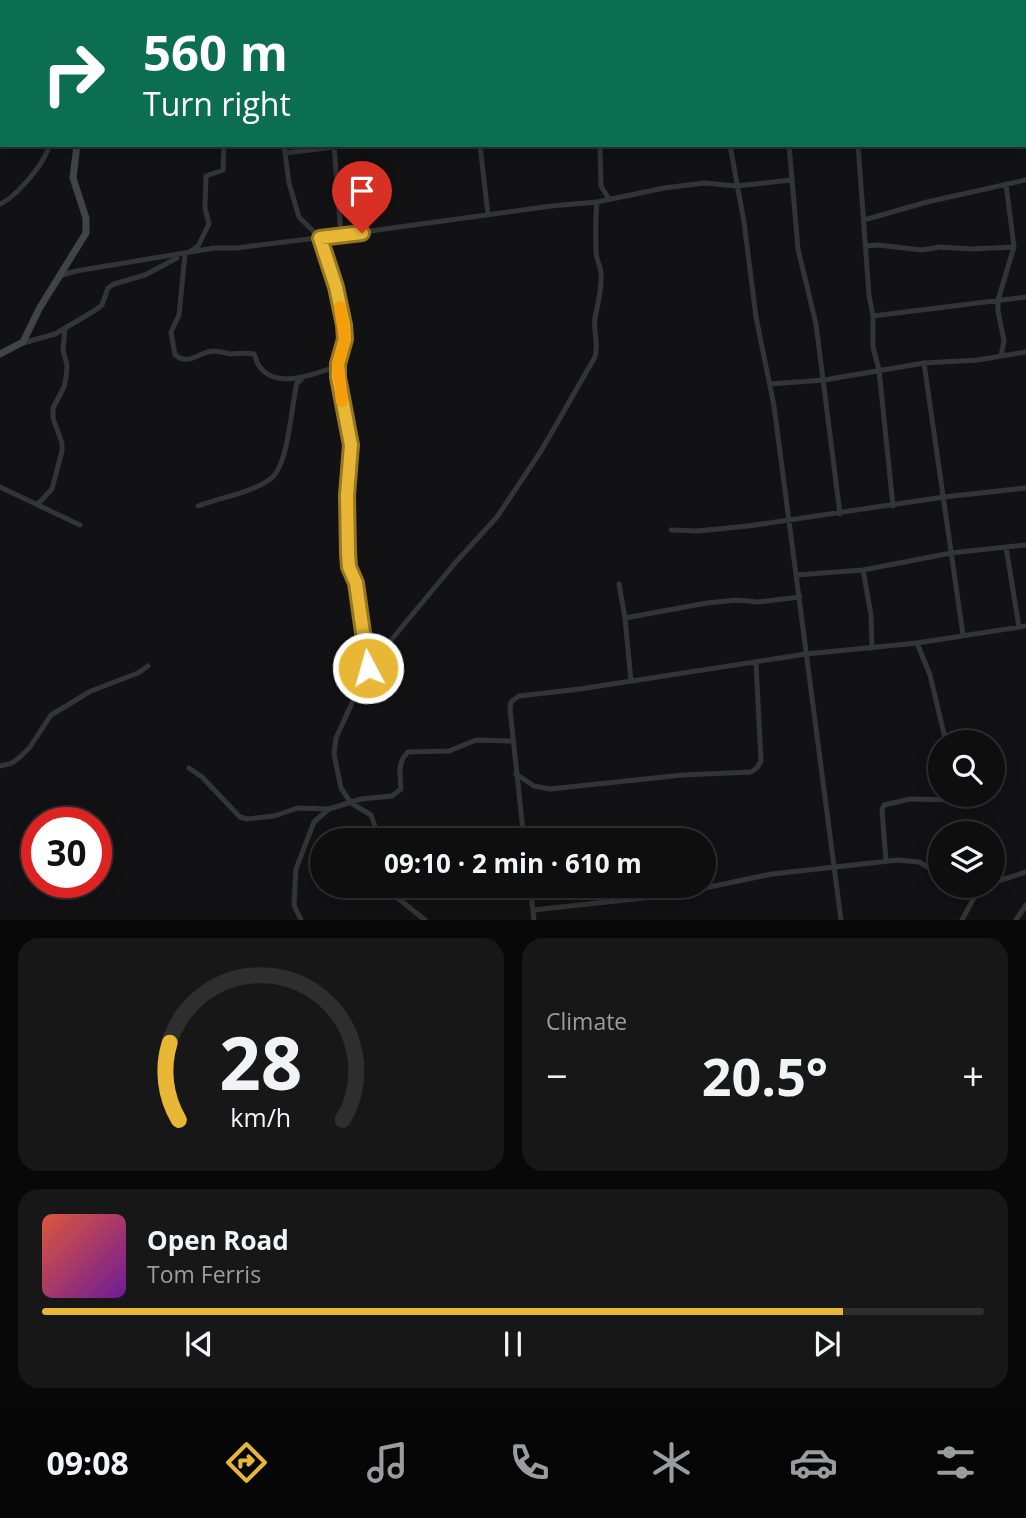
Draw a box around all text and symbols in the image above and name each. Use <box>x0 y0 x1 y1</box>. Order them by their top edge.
text: 560 m <box>143 19 288 85</box>
icon: right <box>28 28 119 119</box>
text: Turn right <box>143 82 291 125</box>
pin <box>332 161 392 233</box>
icon: arrive <box>343 172 381 210</box>
position arrow <box>331 631 405 705</box>
map controls <box>928 730 1005 898</box>
button: search <box>928 730 1005 807</box>
speed limit sign: 30 <box>21 807 112 898</box>
button: layers <box>928 821 1005 898</box>
text: 09:10 · 2 min · 610 m <box>384 845 642 881</box>
text: Climate <box>546 1005 627 1037</box>
text: 28 <box>219 1013 303 1112</box>
text: 20.5° <box>702 1040 828 1111</box>
text: − <box>546 1049 568 1101</box>
text: + <box>962 1049 984 1101</box>
text: km/h <box>231 1100 291 1134</box>
text: Open Road <box>147 1222 289 1258</box>
text: Tom Ferris <box>147 1258 261 1290</box>
icon: previous <box>180 1325 218 1363</box>
icon: pause <box>494 1325 532 1363</box>
icon: next <box>808 1325 846 1363</box>
icon: directions <box>222 1438 271 1487</box>
icon: music <box>363 1438 412 1487</box>
icon: phone <box>505 1438 554 1487</box>
icon: climate <box>647 1438 696 1487</box>
icon: car <box>789 1438 838 1487</box>
icon: filters <box>931 1438 980 1487</box>
text: 09:08 <box>46 1441 129 1484</box>

